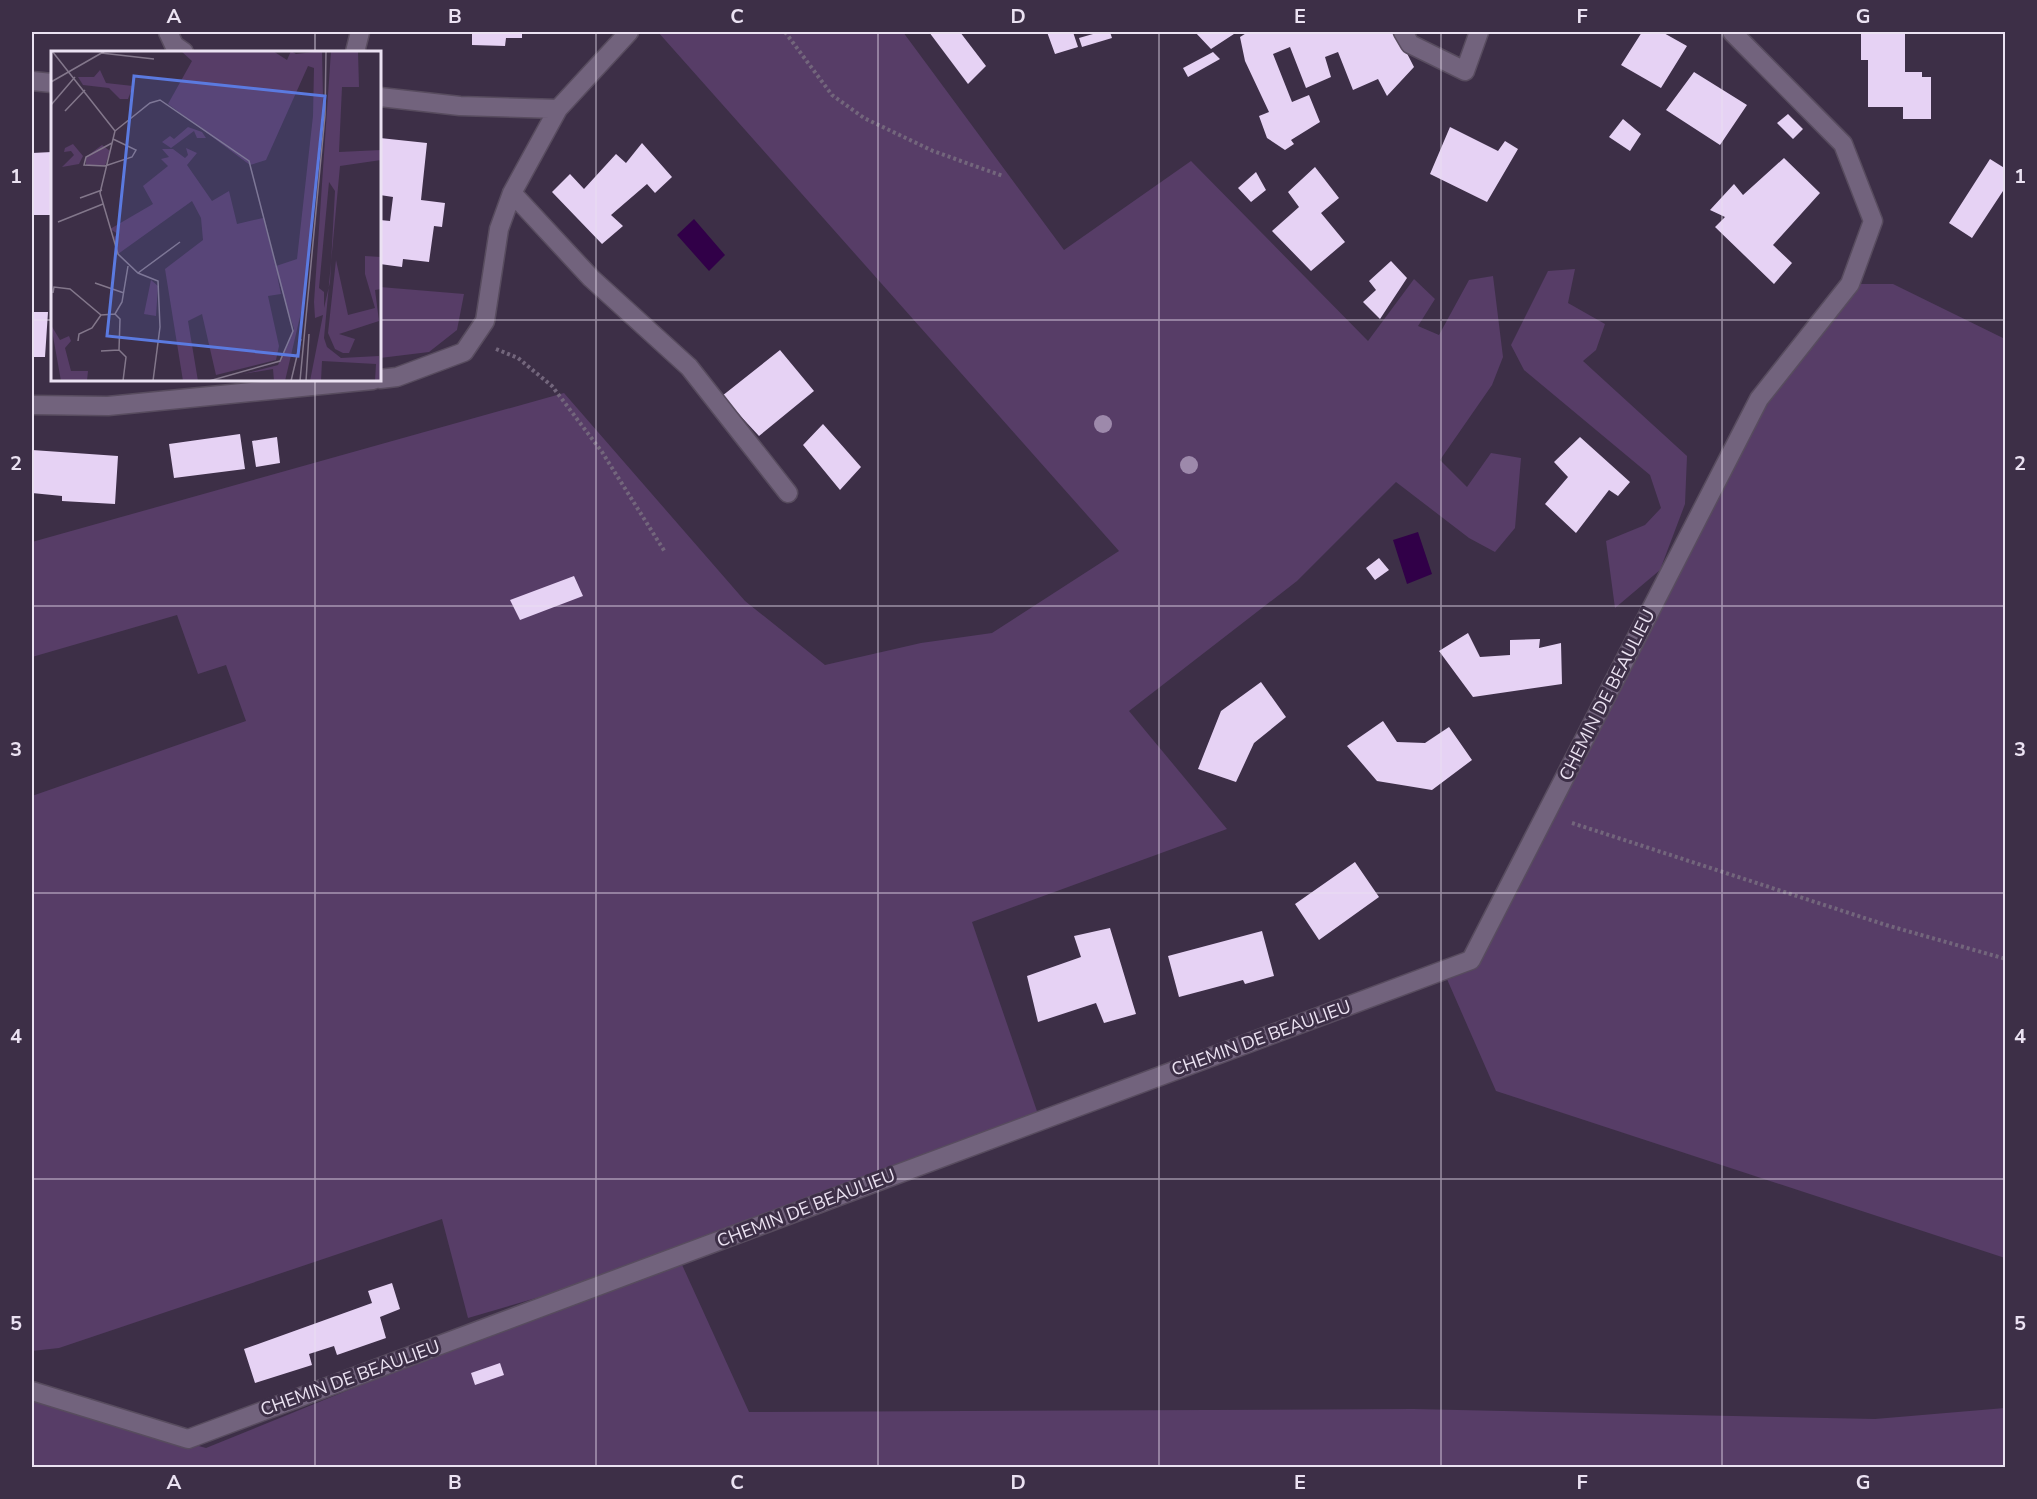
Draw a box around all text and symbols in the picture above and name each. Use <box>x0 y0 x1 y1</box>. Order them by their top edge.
text: A <box>167 3 182 30</box>
text: B <box>448 3 462 30</box>
text: C <box>730 3 744 30</box>
text: D <box>1010 3 1026 30</box>
text: E <box>1294 3 1306 30</box>
text: F <box>1576 3 1588 30</box>
text: G <box>1856 3 1870 30</box>
inset map <box>51 51 381 381</box>
text: 1 <box>10 163 22 190</box>
text: 1 <box>2014 163 2026 190</box>
text: 2 <box>10 450 22 477</box>
text: 2 <box>2014 450 2026 477</box>
street label: CHEMIN DE BEAULIEU <box>1553 605 1661 785</box>
text: 3 <box>10 736 22 763</box>
text: 3 <box>2014 736 2026 763</box>
street label: CHEMIN DE BEAULIEU <box>1168 994 1354 1082</box>
text: 4 <box>10 1023 22 1050</box>
text: 4 <box>2014 1023 2026 1050</box>
street label: CHEMIN DE BEAULIEU <box>713 1163 899 1253</box>
text: 5 <box>10 1310 22 1337</box>
text: 5 <box>2014 1310 2026 1337</box>
street label: CHEMIN DE BEAULIEU <box>257 1334 443 1422</box>
text: A <box>167 1469 182 1496</box>
text: B <box>448 1469 462 1496</box>
text: C <box>730 1469 744 1496</box>
text: D <box>1010 1469 1026 1496</box>
text: E <box>1294 1469 1306 1496</box>
text: F <box>1576 1469 1588 1496</box>
text: G <box>1856 1469 1870 1496</box>

